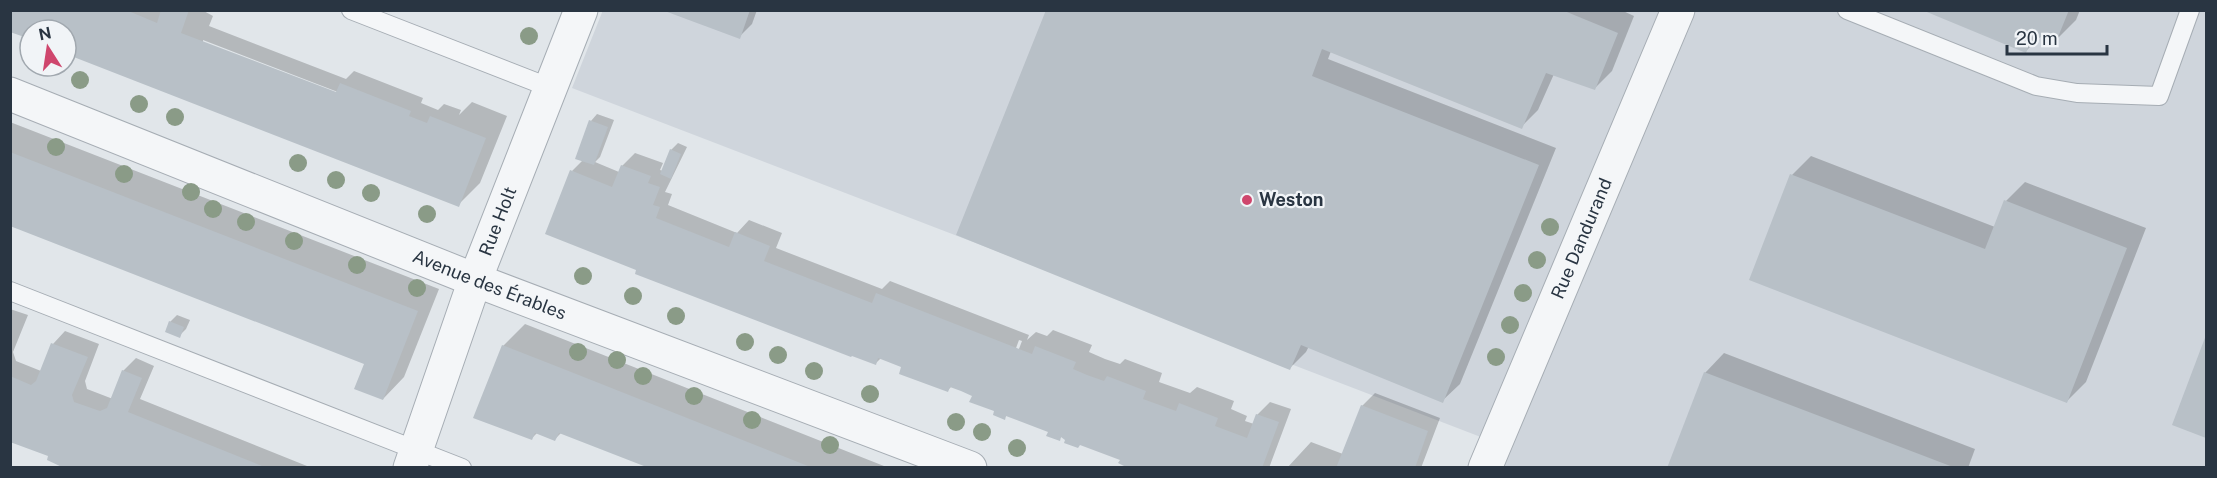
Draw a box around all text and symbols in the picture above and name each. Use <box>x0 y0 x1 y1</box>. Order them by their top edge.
north arrow <box>18 18 78 78</box>
scale bar <box>2007 18 2108 56</box>
text: N <box>37 23 53 44</box>
text: 20 m <box>2016 28 2058 49</box>
street label: Rue Dandurand <box>1547 175 1616 302</box>
street label: Rue Holt <box>475 183 521 259</box>
place label: Weston <box>1259 189 1323 210</box>
marker: Weston <box>1240 193 1254 207</box>
street label: Avenue des Érables <box>410 245 569 324</box>

